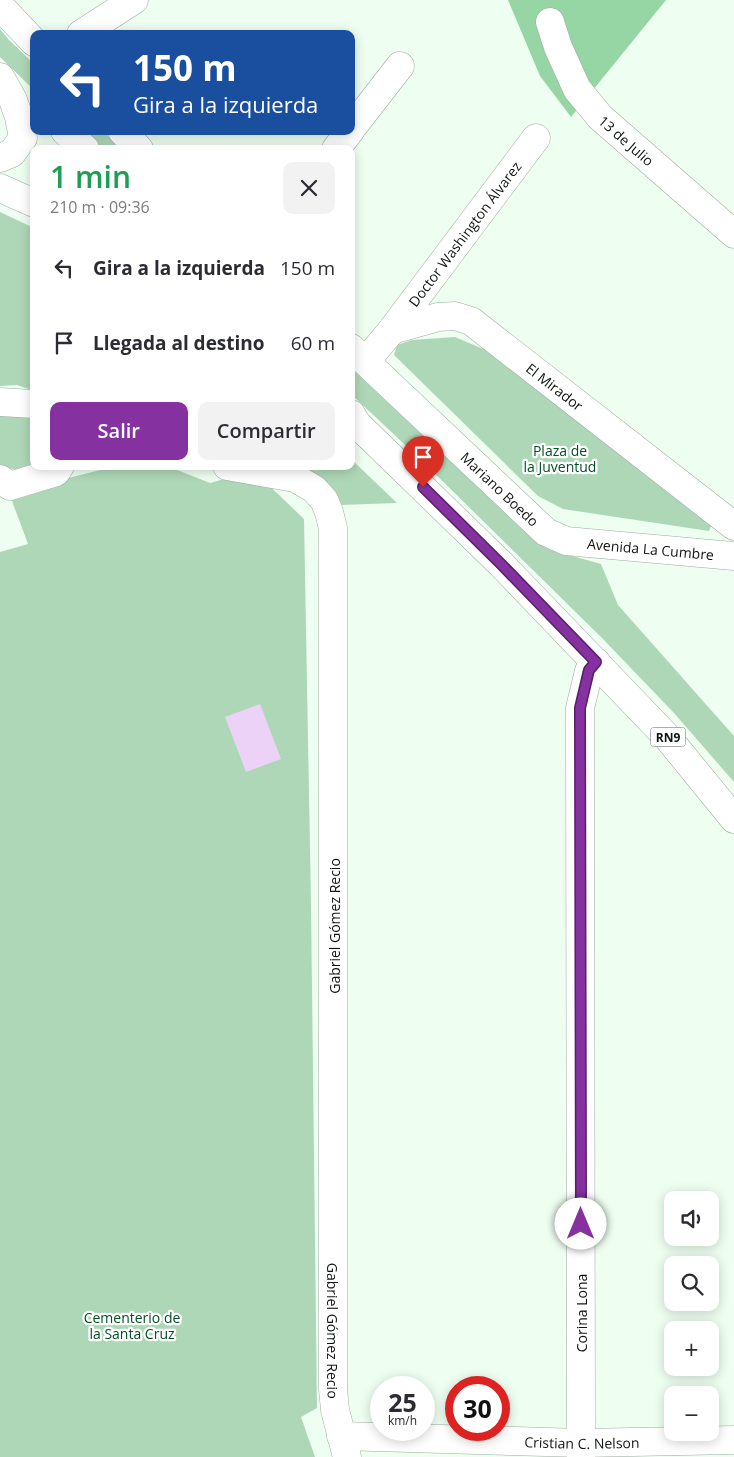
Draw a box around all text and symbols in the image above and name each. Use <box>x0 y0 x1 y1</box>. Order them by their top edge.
text: 150 m <box>133 44 237 91</box>
icon: left <box>50 50 115 115</box>
text: Gira a la izquierda <box>133 89 318 119</box>
street label: 13 de Julio <box>595 111 658 170</box>
text: 1 min <box>50 156 131 197</box>
street label: Doctor Washington Álvarez <box>404 157 525 310</box>
button: close <box>283 162 335 214</box>
text: 210 m · 09:36 <box>50 196 150 218</box>
icon: left <box>50 254 78 282</box>
text: Gira a la izquierda <box>93 255 265 281</box>
text: 150 m <box>280 255 335 281</box>
icon: arrive <box>50 329 78 357</box>
text: Llegada al destino <box>93 330 265 356</box>
text: 60 m <box>291 330 335 356</box>
street label: El Mirador <box>523 358 588 415</box>
button: Salir <box>50 402 188 460</box>
button: Compartir <box>198 402 335 460</box>
pin <box>402 436 444 487</box>
park label: Plaza de la Juventud <box>524 441 596 476</box>
icon: arrive <box>409 443 437 471</box>
street label: Mariano Boedo <box>457 447 543 530</box>
street label: Avenida La Cumbre <box>586 533 715 564</box>
road number: RN9 <box>650 728 686 746</box>
street label: Gabriel Gómez Recio <box>325 858 344 994</box>
map controls <box>664 1191 719 1441</box>
button: sound <box>664 1191 719 1246</box>
position arrow <box>554 1197 606 1249</box>
button: search <box>664 1256 719 1311</box>
street label: Gabriel Gómez Recio <box>324 1263 343 1399</box>
street label: Corina Lona <box>572 1274 591 1352</box>
park label: Cementerio de la Santa Cruz <box>84 1308 180 1343</box>
button: + <box>664 1321 719 1376</box>
speed limit sign: 30 <box>445 1376 510 1441</box>
text: 25 <box>388 1385 417 1419</box>
button: − <box>664 1386 719 1441</box>
text: km/h <box>388 1412 417 1429</box>
street label: Cristian C. Nelson <box>524 1432 640 1453</box>

